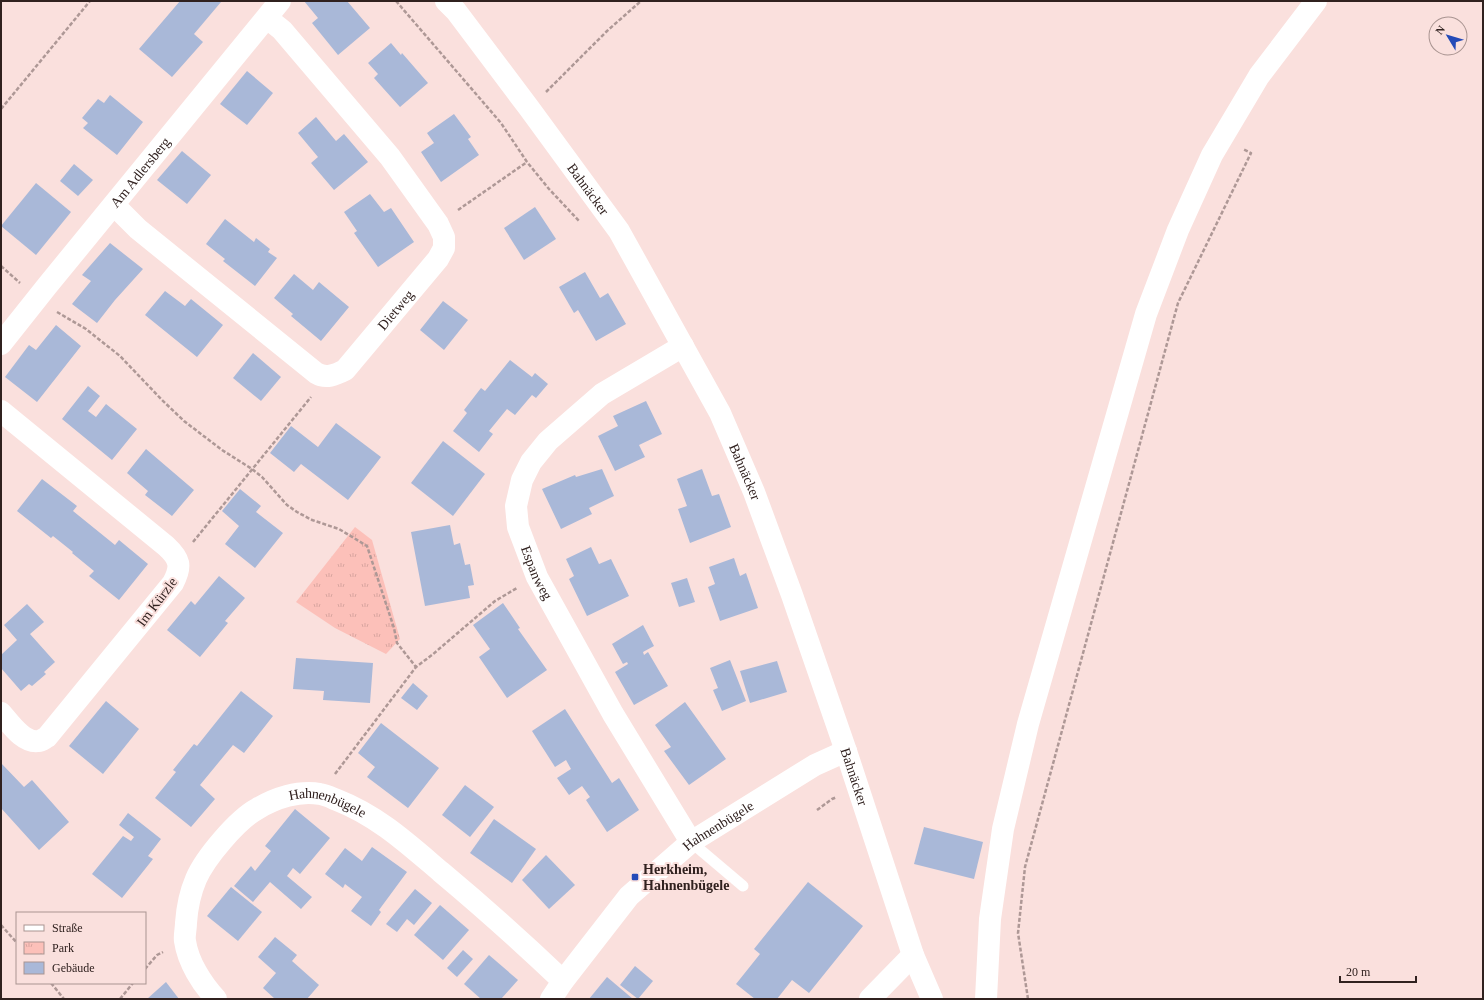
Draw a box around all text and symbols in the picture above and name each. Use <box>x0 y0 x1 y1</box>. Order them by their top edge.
north arrow <box>1428 16 1468 56</box>
text: N <box>1433 23 1447 37</box>
street label: Am Adlersberg <box>107 134 173 210</box>
street label: Bahnäcker <box>565 160 612 218</box>
street label: Dietweg <box>374 287 416 333</box>
street label: Bahnäcker <box>727 441 764 502</box>
street label: Espanweg <box>518 544 556 602</box>
street label: Im Kürzle <box>134 575 180 629</box>
street label: Bahnäcker <box>838 746 871 808</box>
street label: Hahnenbügele <box>287 785 369 820</box>
street label: Hahnenbügele <box>679 798 756 854</box>
place label: Herkheim, Hahnenbügele <box>643 862 729 893</box>
marker: Herkheim, Hahnenbügele <box>630 872 640 882</box>
legend <box>16 912 146 984</box>
text: Straße <box>52 921 83 935</box>
text: Park <box>52 941 74 955</box>
scale bar <box>1340 958 1416 984</box>
text: Gebäude <box>52 961 95 975</box>
text: 20 m <box>1346 965 1371 979</box>

